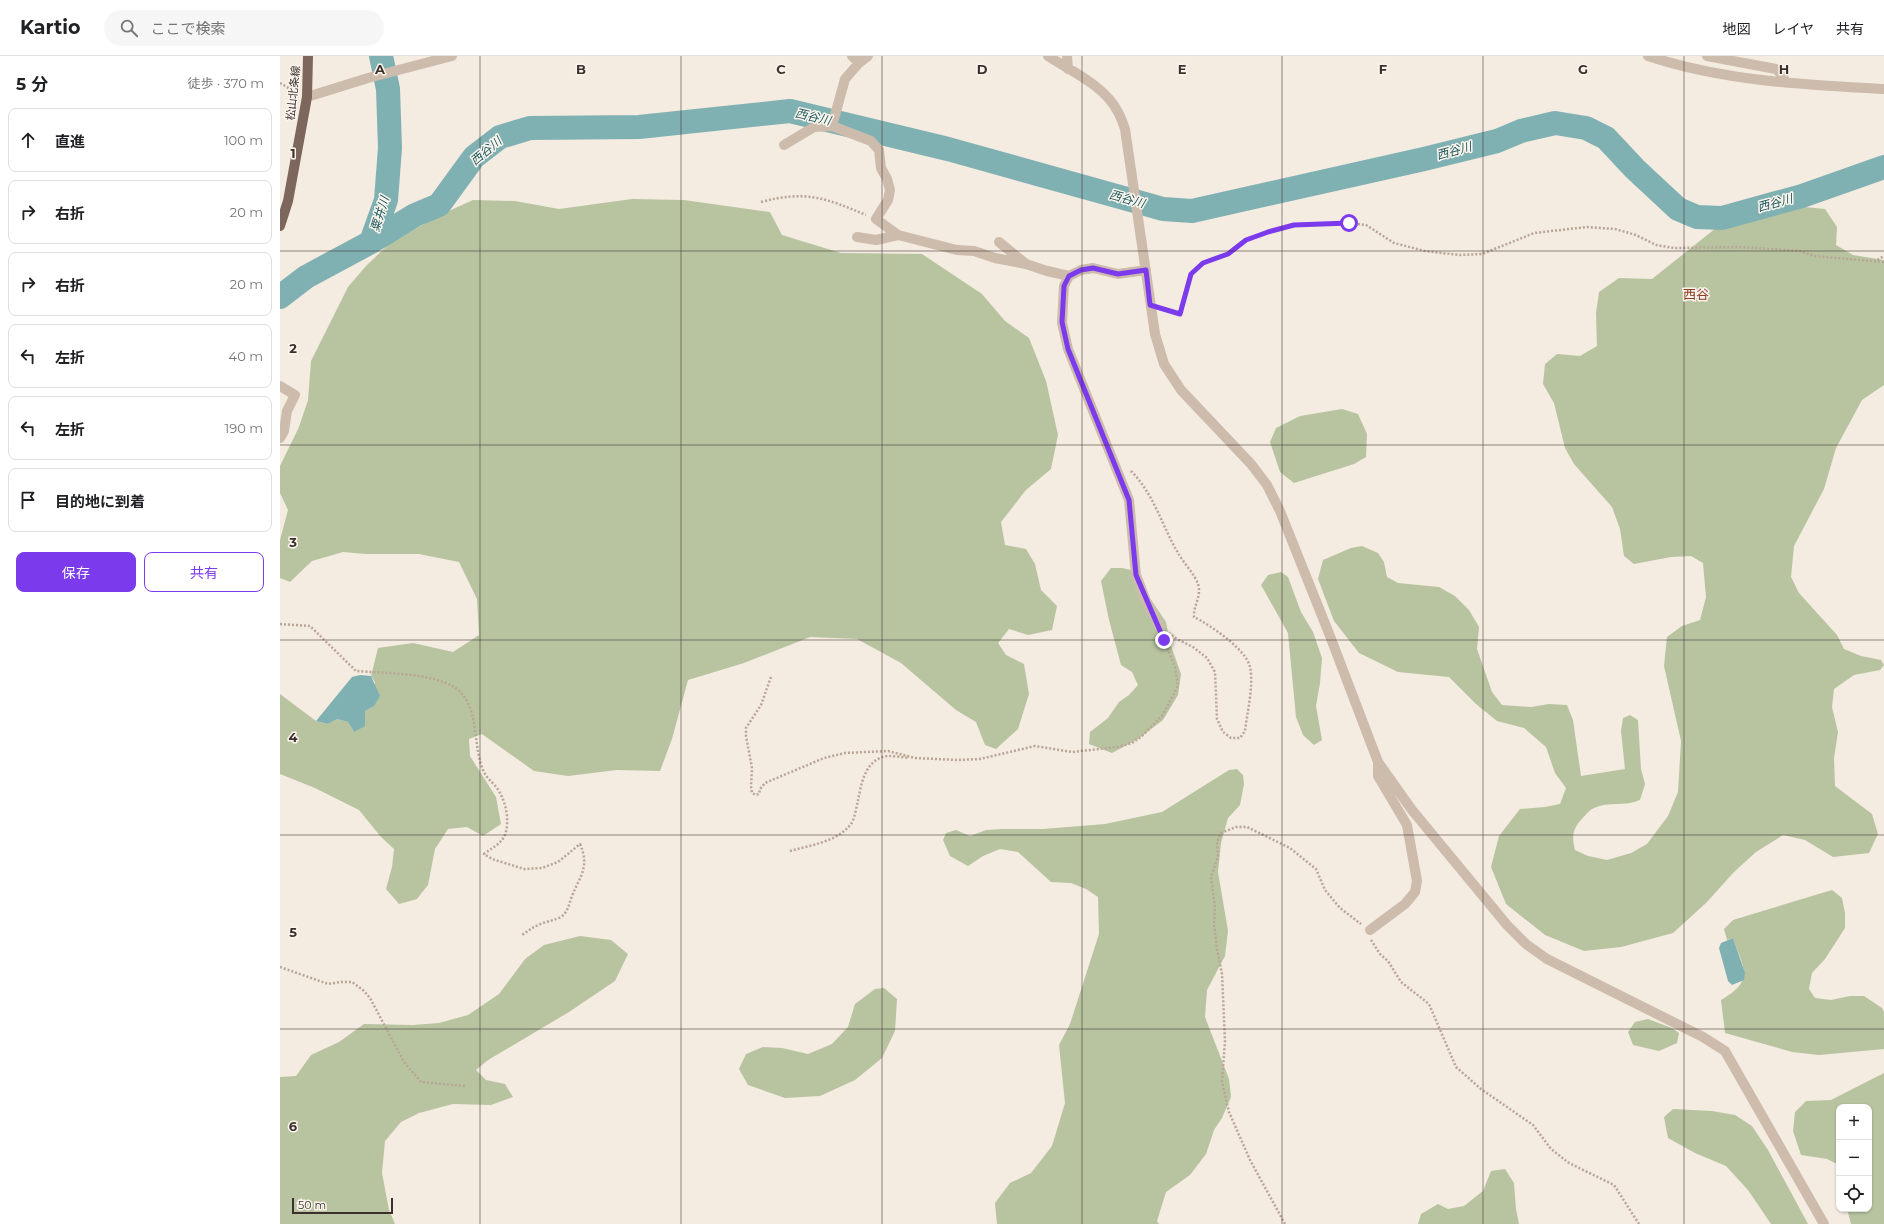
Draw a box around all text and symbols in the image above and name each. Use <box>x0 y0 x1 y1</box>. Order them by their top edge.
search box <box>104 10 384 46</box>
text: Kartio <box>20 16 80 39</box>
icon: search <box>118 17 140 39</box>
text: ここで検索 <box>150 19 225 38</box>
text: 地図 <box>1722 20 1750 38</box>
text: レイヤ <box>1772 20 1814 38</box>
text: 共有 <box>1836 20 1864 38</box>
text: A <box>374 61 386 77</box>
text: B <box>576 61 586 77</box>
text: C <box>776 61 786 77</box>
text: D <box>977 61 988 77</box>
text: E <box>1178 61 1187 77</box>
text: F <box>1379 61 1387 77</box>
text: G <box>1578 61 1588 77</box>
text: H <box>1779 61 1789 77</box>
street label: 松山北条線 <box>283 65 303 121</box>
text: 5 分 <box>16 74 48 94</box>
text: 徒歩 · 370 m <box>188 75 264 91</box>
water label: 西谷川 <box>794 105 834 128</box>
icon: ahead <box>17 129 39 151</box>
text: 直進 <box>55 132 85 151</box>
text: 100 m <box>224 132 263 148</box>
water label: 西谷川 <box>467 132 506 168</box>
water label: 西谷川 <box>1435 138 1475 162</box>
text: 1 <box>290 145 296 161</box>
water label: 西谷川 <box>1108 186 1148 211</box>
water label: 西谷川 <box>1756 190 1796 214</box>
water label: 粟井川 <box>367 193 393 233</box>
icon: right <box>17 201 39 223</box>
text: 右折 <box>55 204 85 223</box>
text: 20 m <box>230 204 263 220</box>
route start <box>1340 214 1358 232</box>
icon: right <box>17 273 39 295</box>
text: 右折 <box>55 276 85 295</box>
text: 20 m <box>230 276 263 292</box>
district label: 西谷 <box>1683 286 1709 302</box>
text: 2 <box>289 340 297 356</box>
icon: left <box>17 345 39 367</box>
text: 左折 <box>55 348 85 367</box>
text: 40 m <box>229 348 263 364</box>
icon: left <box>17 417 39 439</box>
text: 左折 <box>55 420 85 439</box>
text: 190 m <box>225 420 263 436</box>
icon: arrive <box>17 489 39 511</box>
text: 目的地に到着 <box>55 492 145 511</box>
text: 3 <box>288 534 297 550</box>
button: 保存 <box>16 552 136 592</box>
button: 共有 <box>144 552 264 592</box>
route end <box>1155 631 1173 649</box>
text: 4 <box>289 729 298 745</box>
text: 5 <box>289 924 297 940</box>
map controls <box>1836 1104 1872 1212</box>
button: + <box>1836 1104 1872 1140</box>
text: 6 <box>289 1118 298 1134</box>
button: − <box>1836 1140 1872 1176</box>
button: locate <box>1836 1176 1872 1212</box>
scale bar <box>292 1196 393 1215</box>
text: 50 m <box>298 1198 326 1212</box>

